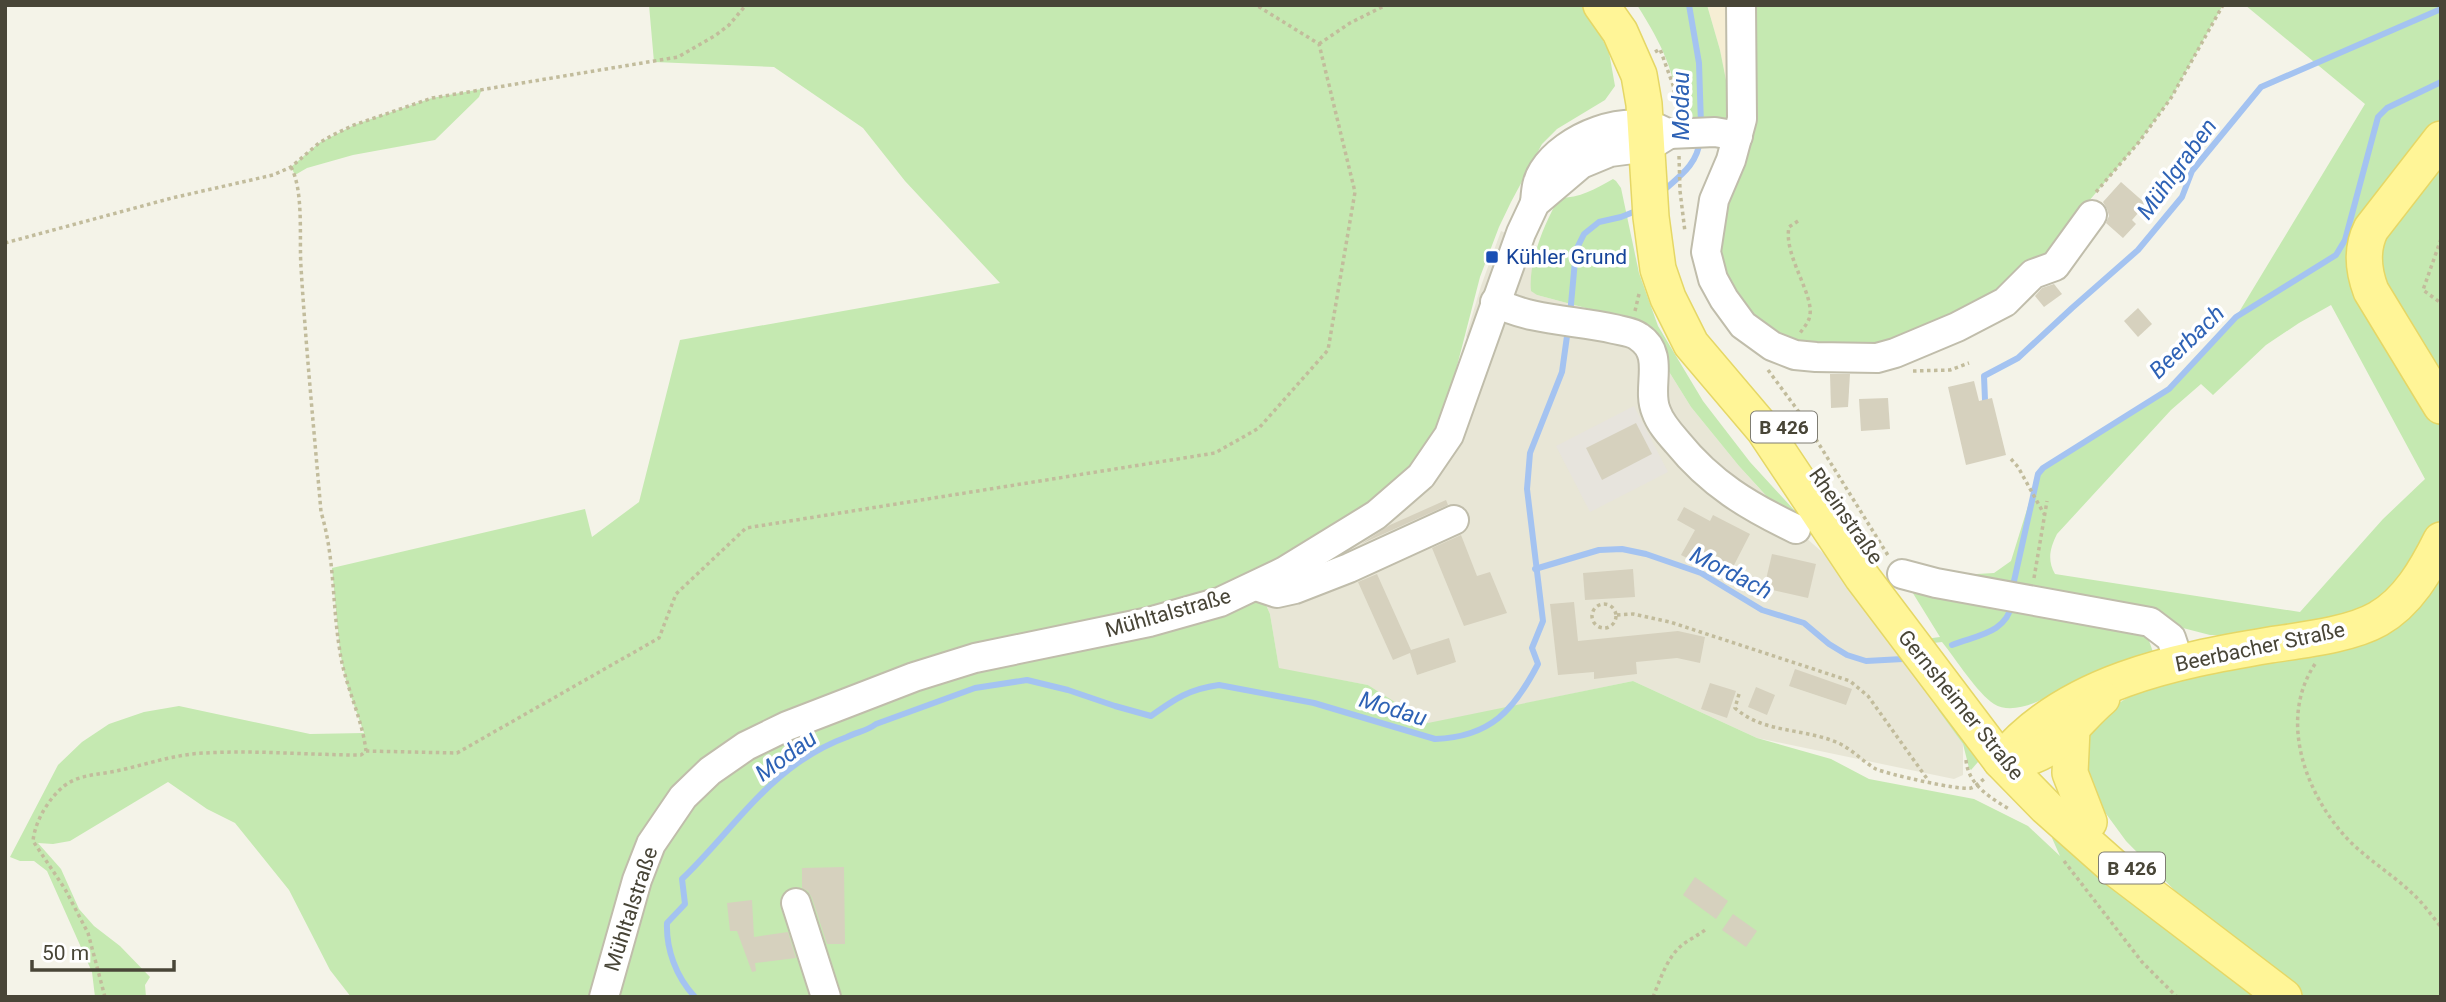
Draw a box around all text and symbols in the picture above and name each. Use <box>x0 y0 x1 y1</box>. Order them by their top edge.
water label: Modau <box>1668 71 1695 141</box>
water label: Mühlgraben <box>2131 113 2223 225</box>
place label: Kühler Grund <box>1506 245 1627 269</box>
marker: Kühler Grund <box>1484 249 1500 265</box>
water label: Beerbach <box>2144 300 2230 384</box>
road number: B 426 <box>1751 412 1817 442</box>
street label: Rheinstraße <box>1804 463 1888 569</box>
water label: Mordach <box>1686 541 1776 605</box>
street label: Mühltalstraße <box>1102 584 1234 642</box>
street label: Beerbacher Straße <box>2173 617 2347 677</box>
street label: Gernsheimer Straße <box>1893 625 2029 785</box>
water label: Modau <box>1356 686 1430 732</box>
water label: Modau <box>750 725 822 787</box>
street label: Mühltalstraße <box>600 844 662 974</box>
road number: B 426 <box>2099 852 2165 884</box>
scale bar <box>32 928 173 972</box>
text: 50 m <box>42 941 89 965</box>

